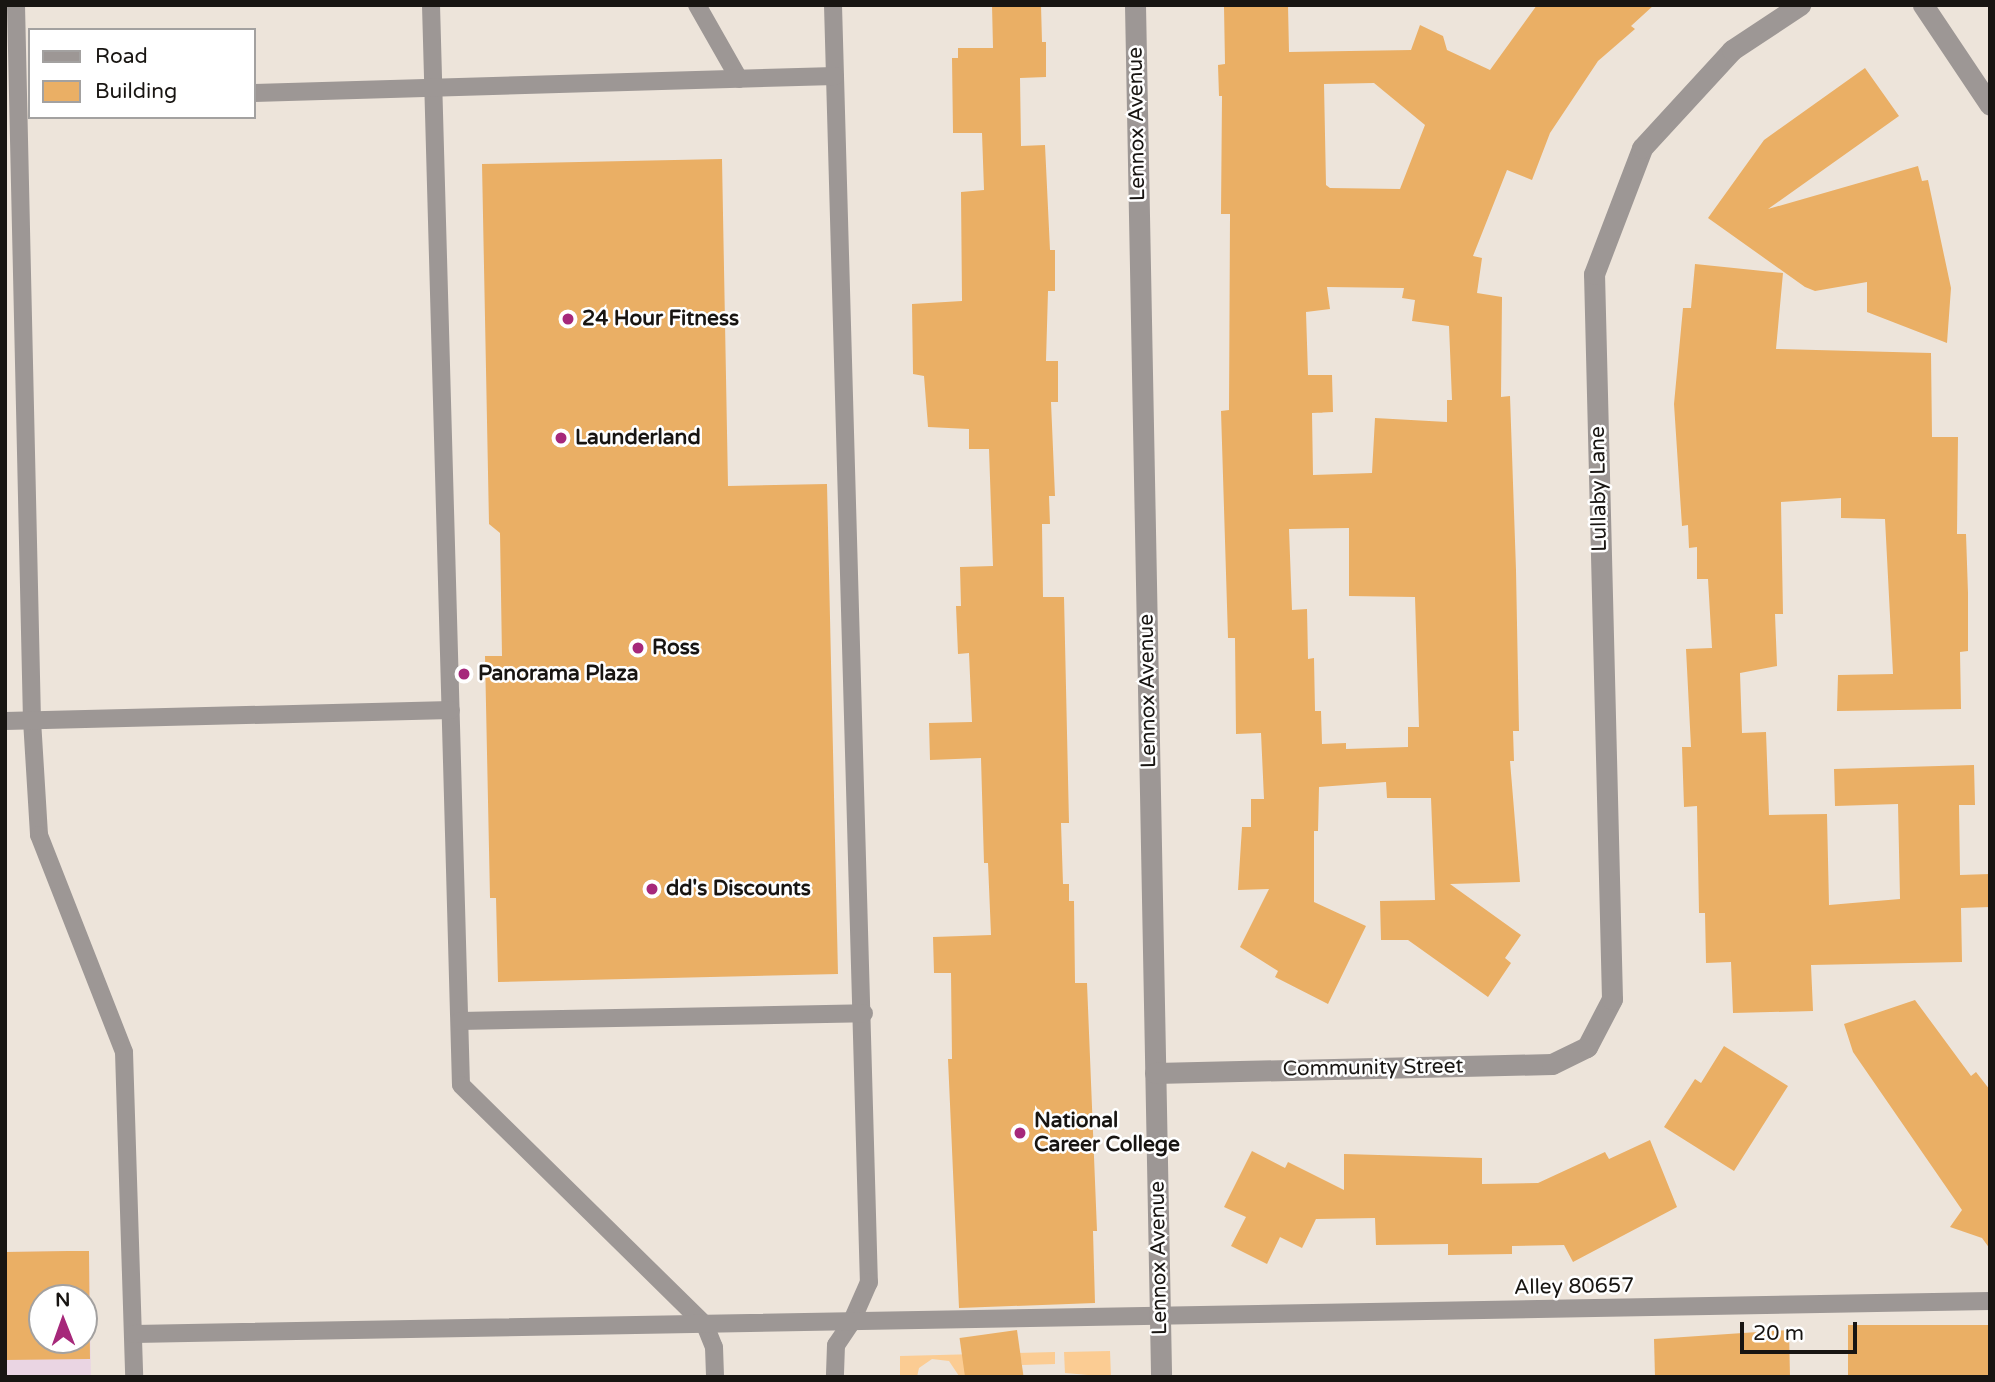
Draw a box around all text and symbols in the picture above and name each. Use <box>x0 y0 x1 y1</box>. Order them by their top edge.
legend <box>28 28 256 119</box>
text: Road <box>95 44 148 69</box>
street label: Lennox Avenue <box>1123 47 1151 201</box>
text: Building <box>95 79 177 104</box>
place label: 24 Hour Fitness <box>582 306 739 332</box>
marker: 24 Hour Fitness <box>560 311 576 327</box>
place label: Launderland <box>575 425 701 451</box>
street label: Lullaby Lane <box>1585 426 1613 552</box>
marker: Launderland <box>553 430 569 446</box>
street label: Lennox Avenue <box>1134 614 1162 768</box>
place label: Ross <box>652 635 700 661</box>
marker: Ross <box>630 640 646 656</box>
place label: Panorama Plaza <box>478 661 639 687</box>
marker: Panorama Plaza <box>456 666 472 682</box>
place label: dd's Discounts <box>666 876 811 902</box>
marker: dd's Discounts <box>644 881 660 897</box>
street label: Community Street <box>1282 1054 1464 1082</box>
place label: National Career College <box>1034 1108 1180 1158</box>
marker: National Career College <box>1012 1125 1028 1141</box>
street label: Lennox Avenue <box>1145 1181 1173 1335</box>
street label: Alley 80657 <box>1514 1273 1634 1301</box>
north arrow <box>28 1284 98 1354</box>
text: N <box>55 1289 70 1311</box>
scale bar <box>1743 1308 1860 1352</box>
text: 20 m <box>1753 1321 1804 1346</box>

